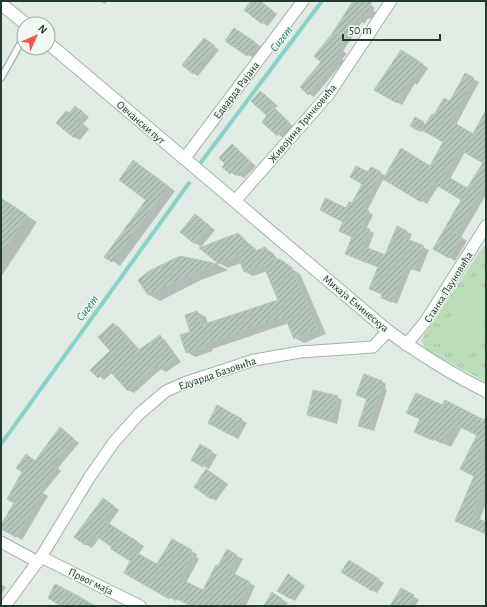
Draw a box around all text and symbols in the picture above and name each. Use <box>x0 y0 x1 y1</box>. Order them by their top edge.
north arrow <box>16 16 56 56</box>
scale bar <box>343 16 440 42</box>
text: N <box>36 23 49 36</box>
water label: Сигет <box>268 24 294 54</box>
text: 50 m <box>349 24 372 36</box>
street label: Едварда Рајана <box>211 60 261 121</box>
street label: Живојина Тричковића <box>266 82 338 165</box>
street label: Овчански пут <box>115 99 167 146</box>
street label: Станка Пауновића <box>422 250 475 325</box>
street label: Михаја Еминескуа <box>321 273 391 334</box>
water label: Сигет <box>74 293 100 323</box>
street label: Едуарда Базовића <box>177 355 257 392</box>
street label: Првог маја <box>67 566 115 597</box>

